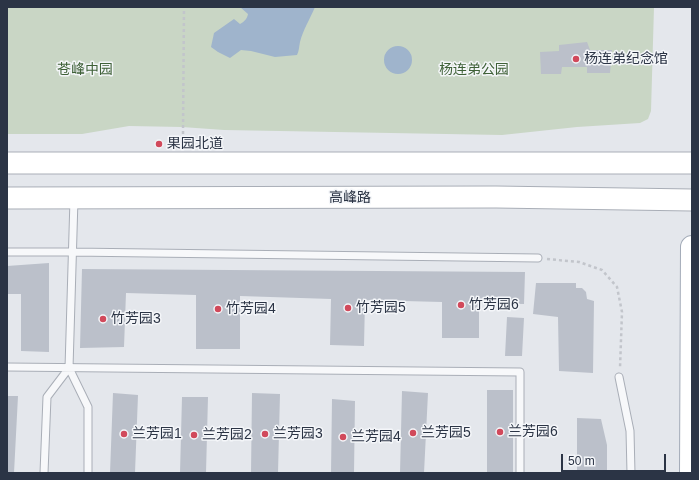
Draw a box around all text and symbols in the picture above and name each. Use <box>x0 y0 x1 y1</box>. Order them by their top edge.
place label: 杨连弟纪念馆 <box>584 51 668 67</box>
marker: 杨连弟纪念馆 <box>571 54 581 64</box>
park label: 苍峰中园 <box>57 62 113 78</box>
park label: 杨连弟公园 <box>439 62 509 78</box>
place label: 果园北道 <box>167 136 223 152</box>
marker: 果园北道 <box>154 139 164 149</box>
street label: 高峰路 <box>329 190 371 206</box>
place label: 竹芳园6 <box>469 297 519 313</box>
place label: 竹芳园5 <box>356 300 406 316</box>
marker: 竹芳园6 <box>456 300 466 310</box>
place label: 竹芳园4 <box>226 301 276 317</box>
marker: 竹芳园5 <box>343 303 353 313</box>
marker: 竹芳园4 <box>213 304 223 314</box>
place label: 竹芳园3 <box>111 311 161 327</box>
marker: 竹芳园3 <box>98 314 108 324</box>
place label: 兰芳园6 <box>508 424 558 440</box>
place label: 兰芳园5 <box>421 425 471 441</box>
place label: 兰芳园1 <box>132 426 182 442</box>
place label: 兰芳园3 <box>273 426 323 442</box>
place label: 兰芳园2 <box>202 427 252 443</box>
marker: 兰芳园6 <box>495 427 505 437</box>
marker: 兰芳园5 <box>408 428 418 438</box>
marker: 兰芳园1 <box>119 429 129 439</box>
marker: 兰芳园3 <box>260 429 270 439</box>
place label: 兰芳园4 <box>351 429 401 445</box>
marker: 兰芳园2 <box>189 430 199 440</box>
marker: 兰芳园4 <box>338 432 348 442</box>
scale bar <box>563 446 668 472</box>
text: 50 m <box>568 454 595 468</box>

